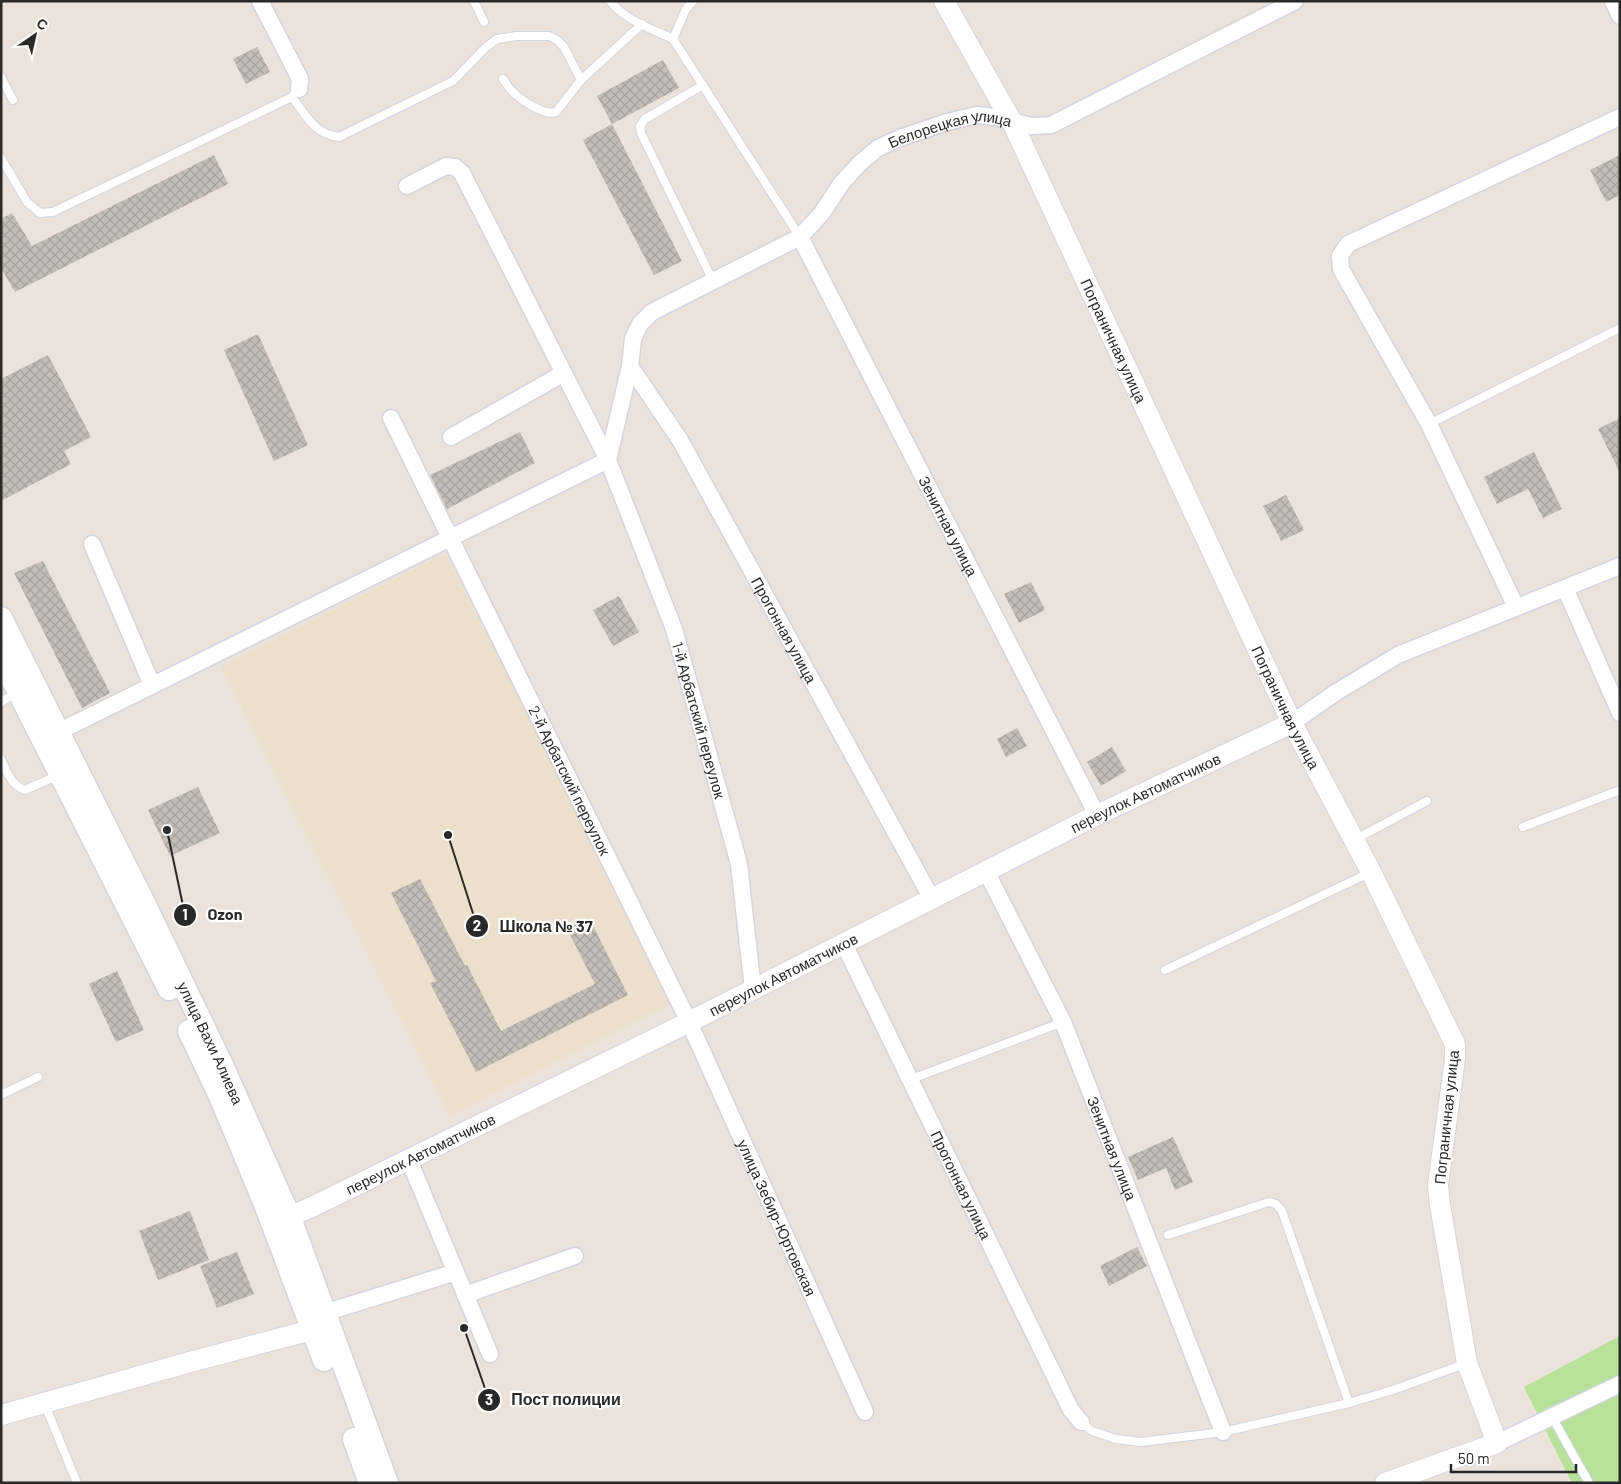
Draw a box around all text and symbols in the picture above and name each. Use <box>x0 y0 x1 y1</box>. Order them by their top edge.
north arrow <box>10 10 60 60</box>
text: С <box>34 14 51 34</box>
street label: Белорецкая улица <box>885 106 1014 151</box>
street label: Пограничная улица <box>1077 276 1151 406</box>
street label: Зенитная улица <box>915 473 982 580</box>
street label: Прогонная улица <box>748 574 821 687</box>
street label: 1-й Арбатский переулок <box>669 640 730 801</box>
street label: Пограничная улица <box>1248 643 1324 773</box>
street label: 2-й Арбатский переулок <box>525 703 614 858</box>
street label: переулок Автоматчиков <box>1067 749 1223 836</box>
callout: Ozon <box>173 899 252 930</box>
text: Ozon <box>208 904 242 923</box>
text: 1 <box>182 905 188 923</box>
callout: Школа № 37 <box>465 911 603 942</box>
text: 2 <box>473 916 481 934</box>
text: Школа № 37 <box>499 916 593 935</box>
street label: переулок Автоматчиков <box>706 929 861 1019</box>
street label: улица Вахи Алиева <box>174 979 248 1108</box>
street label: Пограничная улица <box>1430 1048 1462 1185</box>
street label: Зенитная улица <box>1084 1094 1141 1203</box>
street label: переулок Автоматчиков <box>343 1110 498 1198</box>
street label: Прогонная улица <box>927 1128 996 1243</box>
street label: улица Зебир-Юртовская <box>734 1136 820 1299</box>
callout: Пост полиции <box>476 1384 631 1415</box>
text: Пост полиции <box>511 1389 621 1408</box>
text: 3 <box>485 1390 493 1408</box>
scale bar <box>1451 1442 1576 1474</box>
text: 50 m <box>1458 1449 1490 1467</box>

